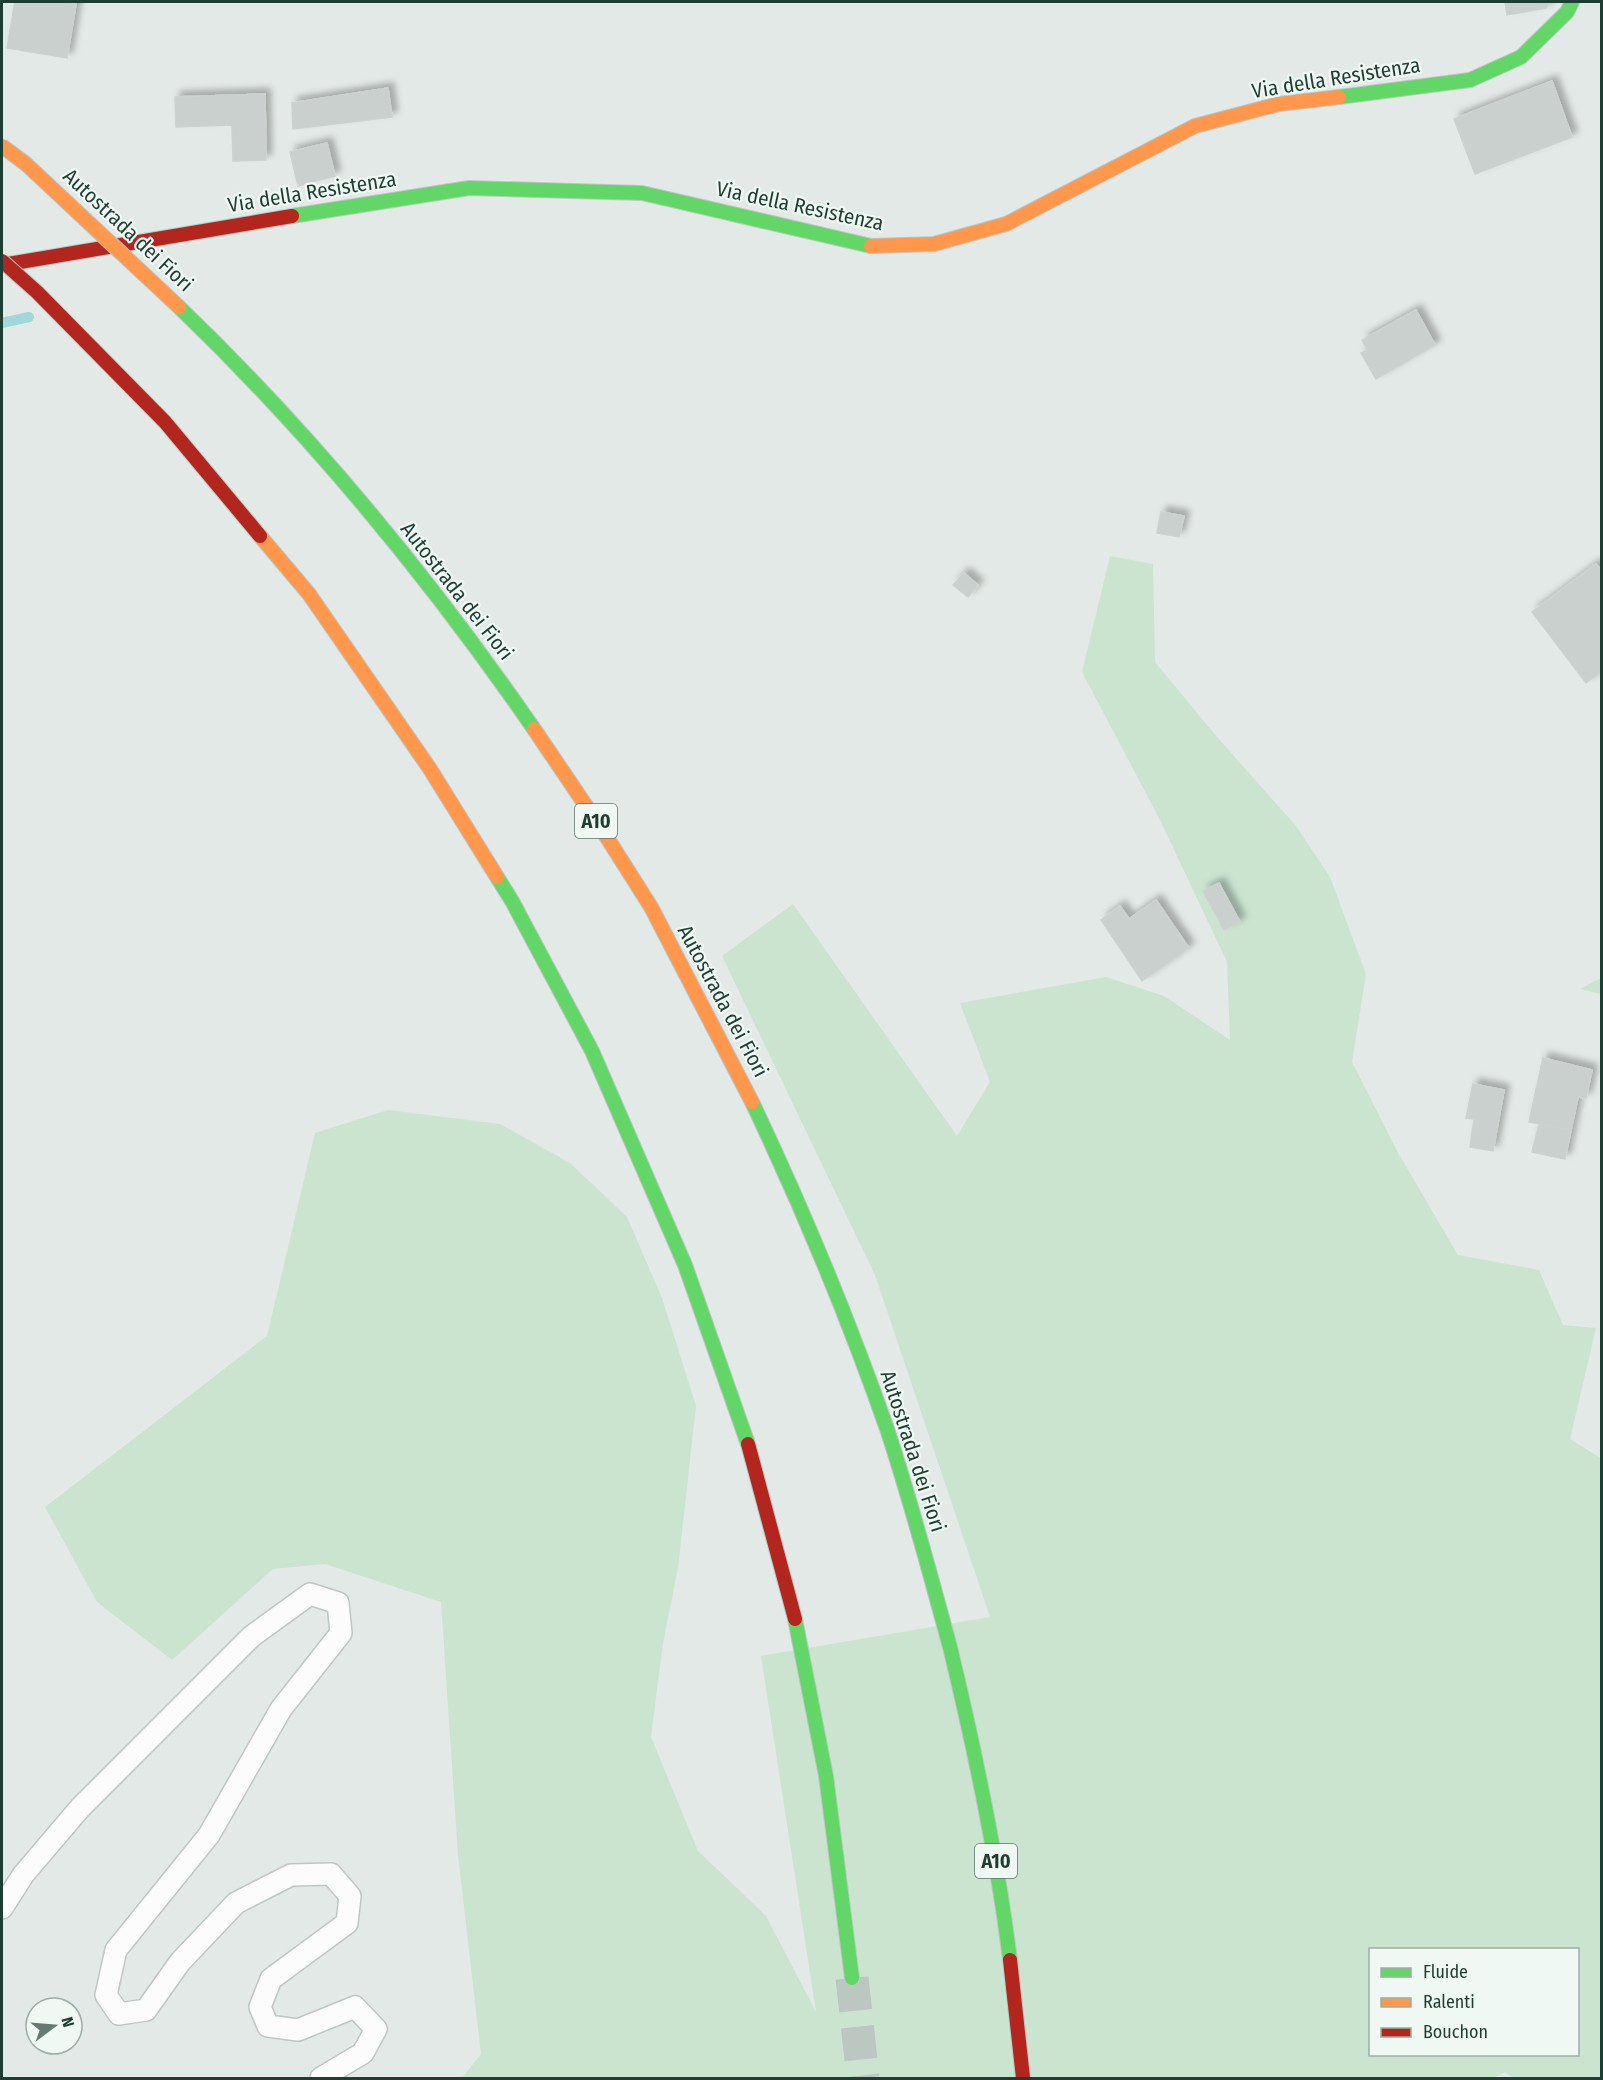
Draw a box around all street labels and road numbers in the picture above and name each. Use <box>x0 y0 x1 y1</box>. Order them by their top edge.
street label: Via della Resistenza <box>1250 52 1422 104</box>
street label: Autostrada dei Fiori <box>58 163 198 297</box>
street label: Via della Resistenza <box>226 166 398 218</box>
street label: Via della Resistenza <box>714 176 886 236</box>
street label: Autostrada dei Fiori <box>395 517 519 665</box>
road number: A10 <box>575 804 617 838</box>
street label: Autostrada dei Fiori <box>672 921 774 1081</box>
street label: Autostrada dei Fiori <box>875 1367 951 1535</box>
road number: A10 <box>975 1844 1017 1878</box>

